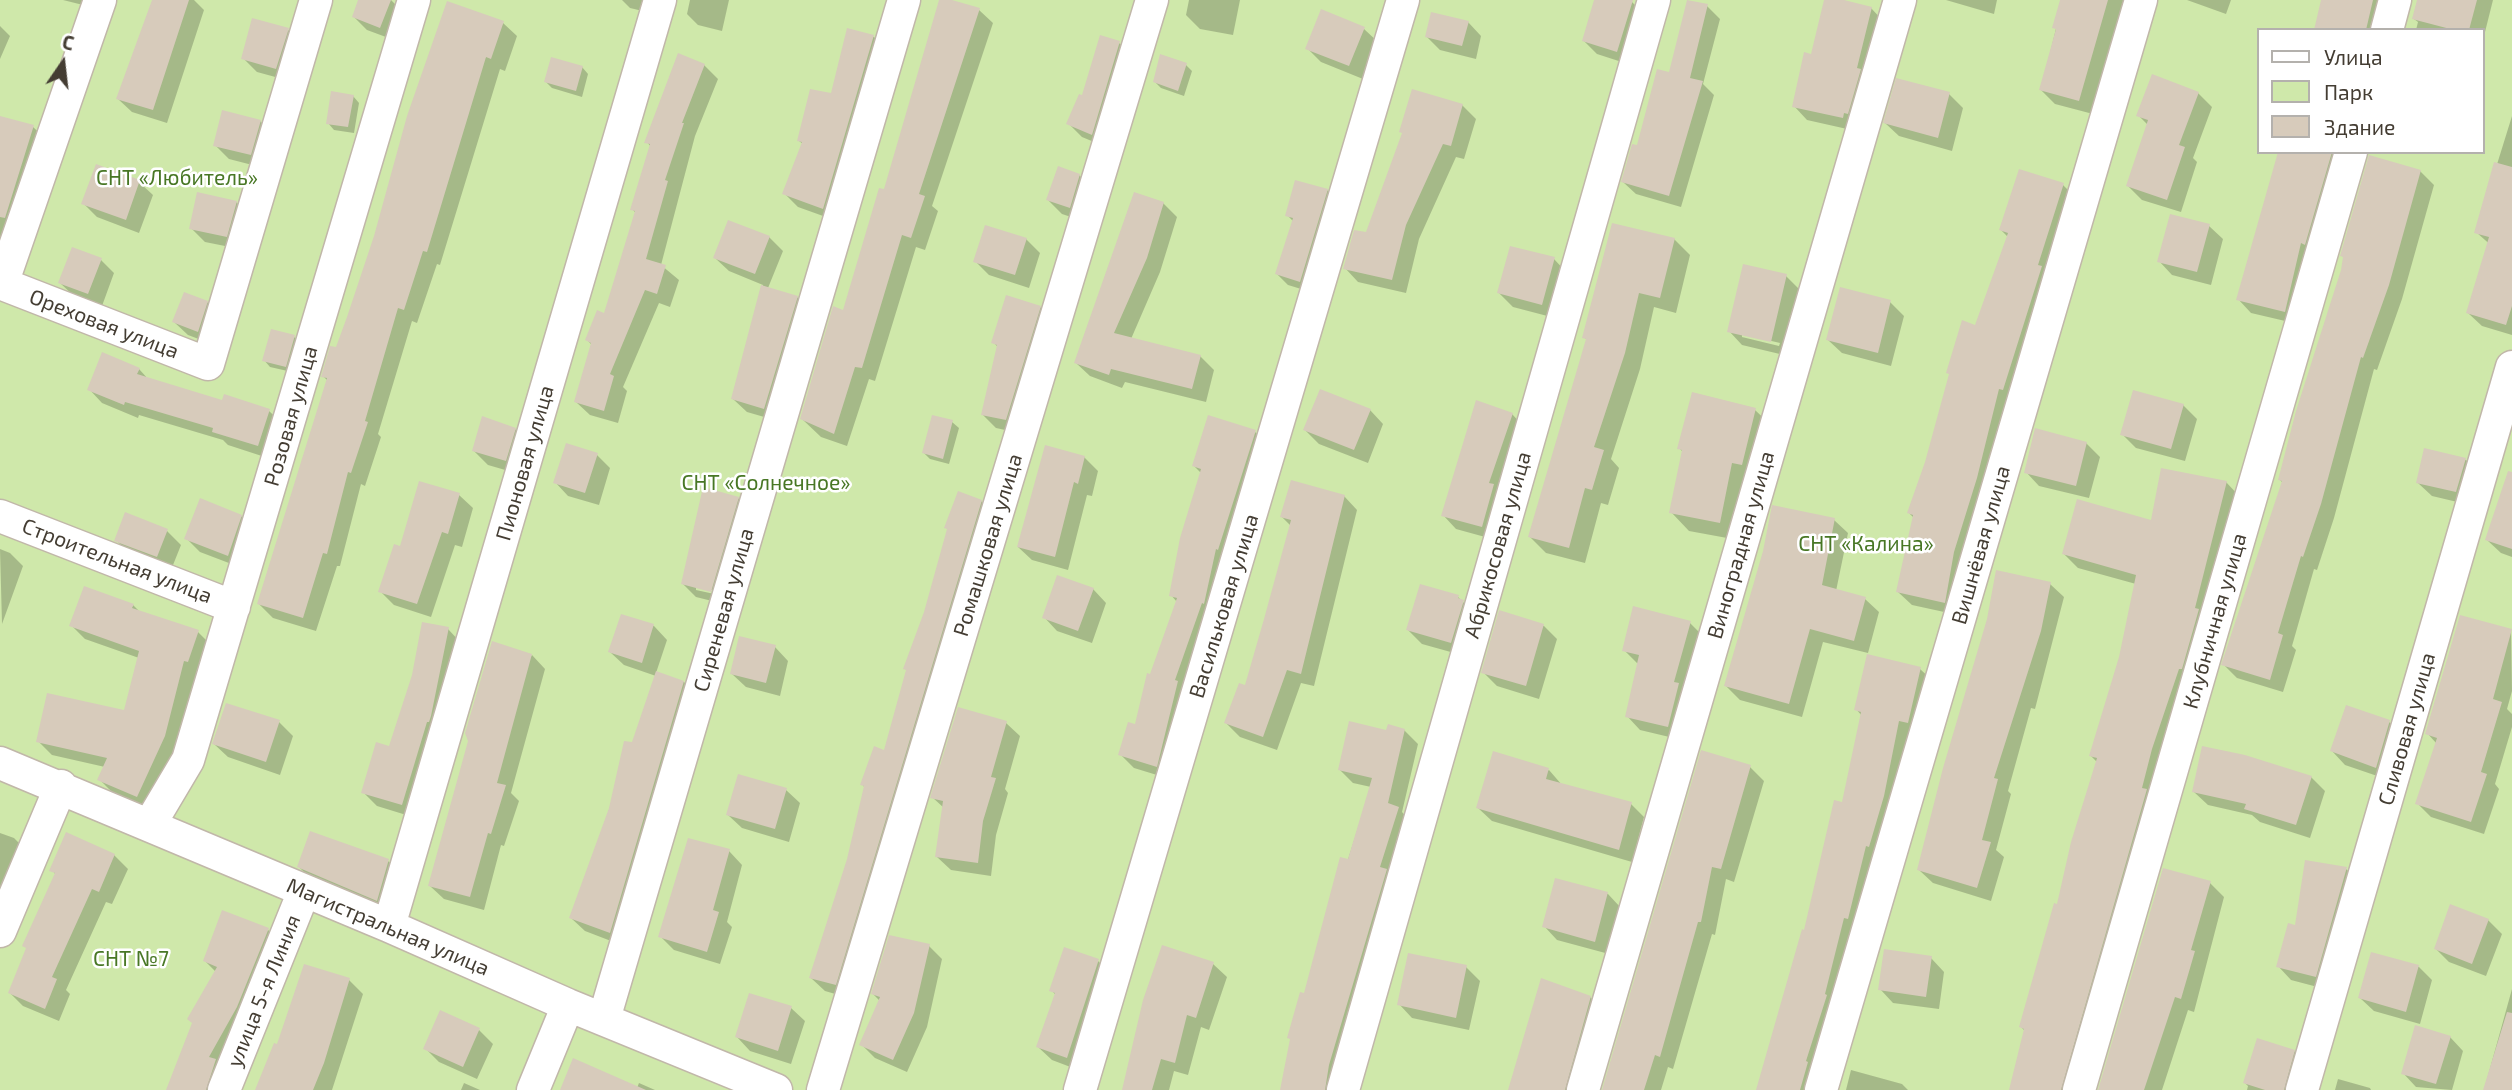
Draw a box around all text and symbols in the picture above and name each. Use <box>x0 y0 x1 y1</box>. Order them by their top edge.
north arrow <box>28 28 98 98</box>
legend <box>2256 28 2484 154</box>
text: С <box>60 30 76 55</box>
text: Улица <box>2324 44 2383 69</box>
text: Парк <box>2324 79 2373 104</box>
text: Здание <box>2324 114 2395 139</box>
park label: СНТ «Любитель» <box>96 165 258 191</box>
street label: Ореховая улица <box>26 284 182 364</box>
street label: Розовая улица <box>259 343 323 489</box>
street label: Пионовая улица <box>491 382 559 544</box>
street label: Виноградная улица <box>1702 448 1780 642</box>
street label: Абрикосовая улица <box>1459 449 1537 641</box>
street label: Ромашковая улица <box>948 451 1028 639</box>
street label: Вишнёвая улица <box>1946 463 2016 627</box>
park label: СНТ «Солнечное» <box>682 470 850 496</box>
street label: Васильковая улица <box>1184 511 1264 701</box>
street label: Строительная улица <box>18 513 216 609</box>
street label: Сиреневая улица <box>689 525 759 695</box>
street label: Клубничная улица <box>2178 530 2252 712</box>
park label: СНТ «Калина» <box>1798 531 1934 557</box>
street label: Сливовая улица <box>2373 650 2441 808</box>
street label: Магистральная улица <box>283 873 493 981</box>
street label: улица 5-я Линия <box>222 911 306 1071</box>
park label: СНТ №7 <box>93 946 169 972</box>

